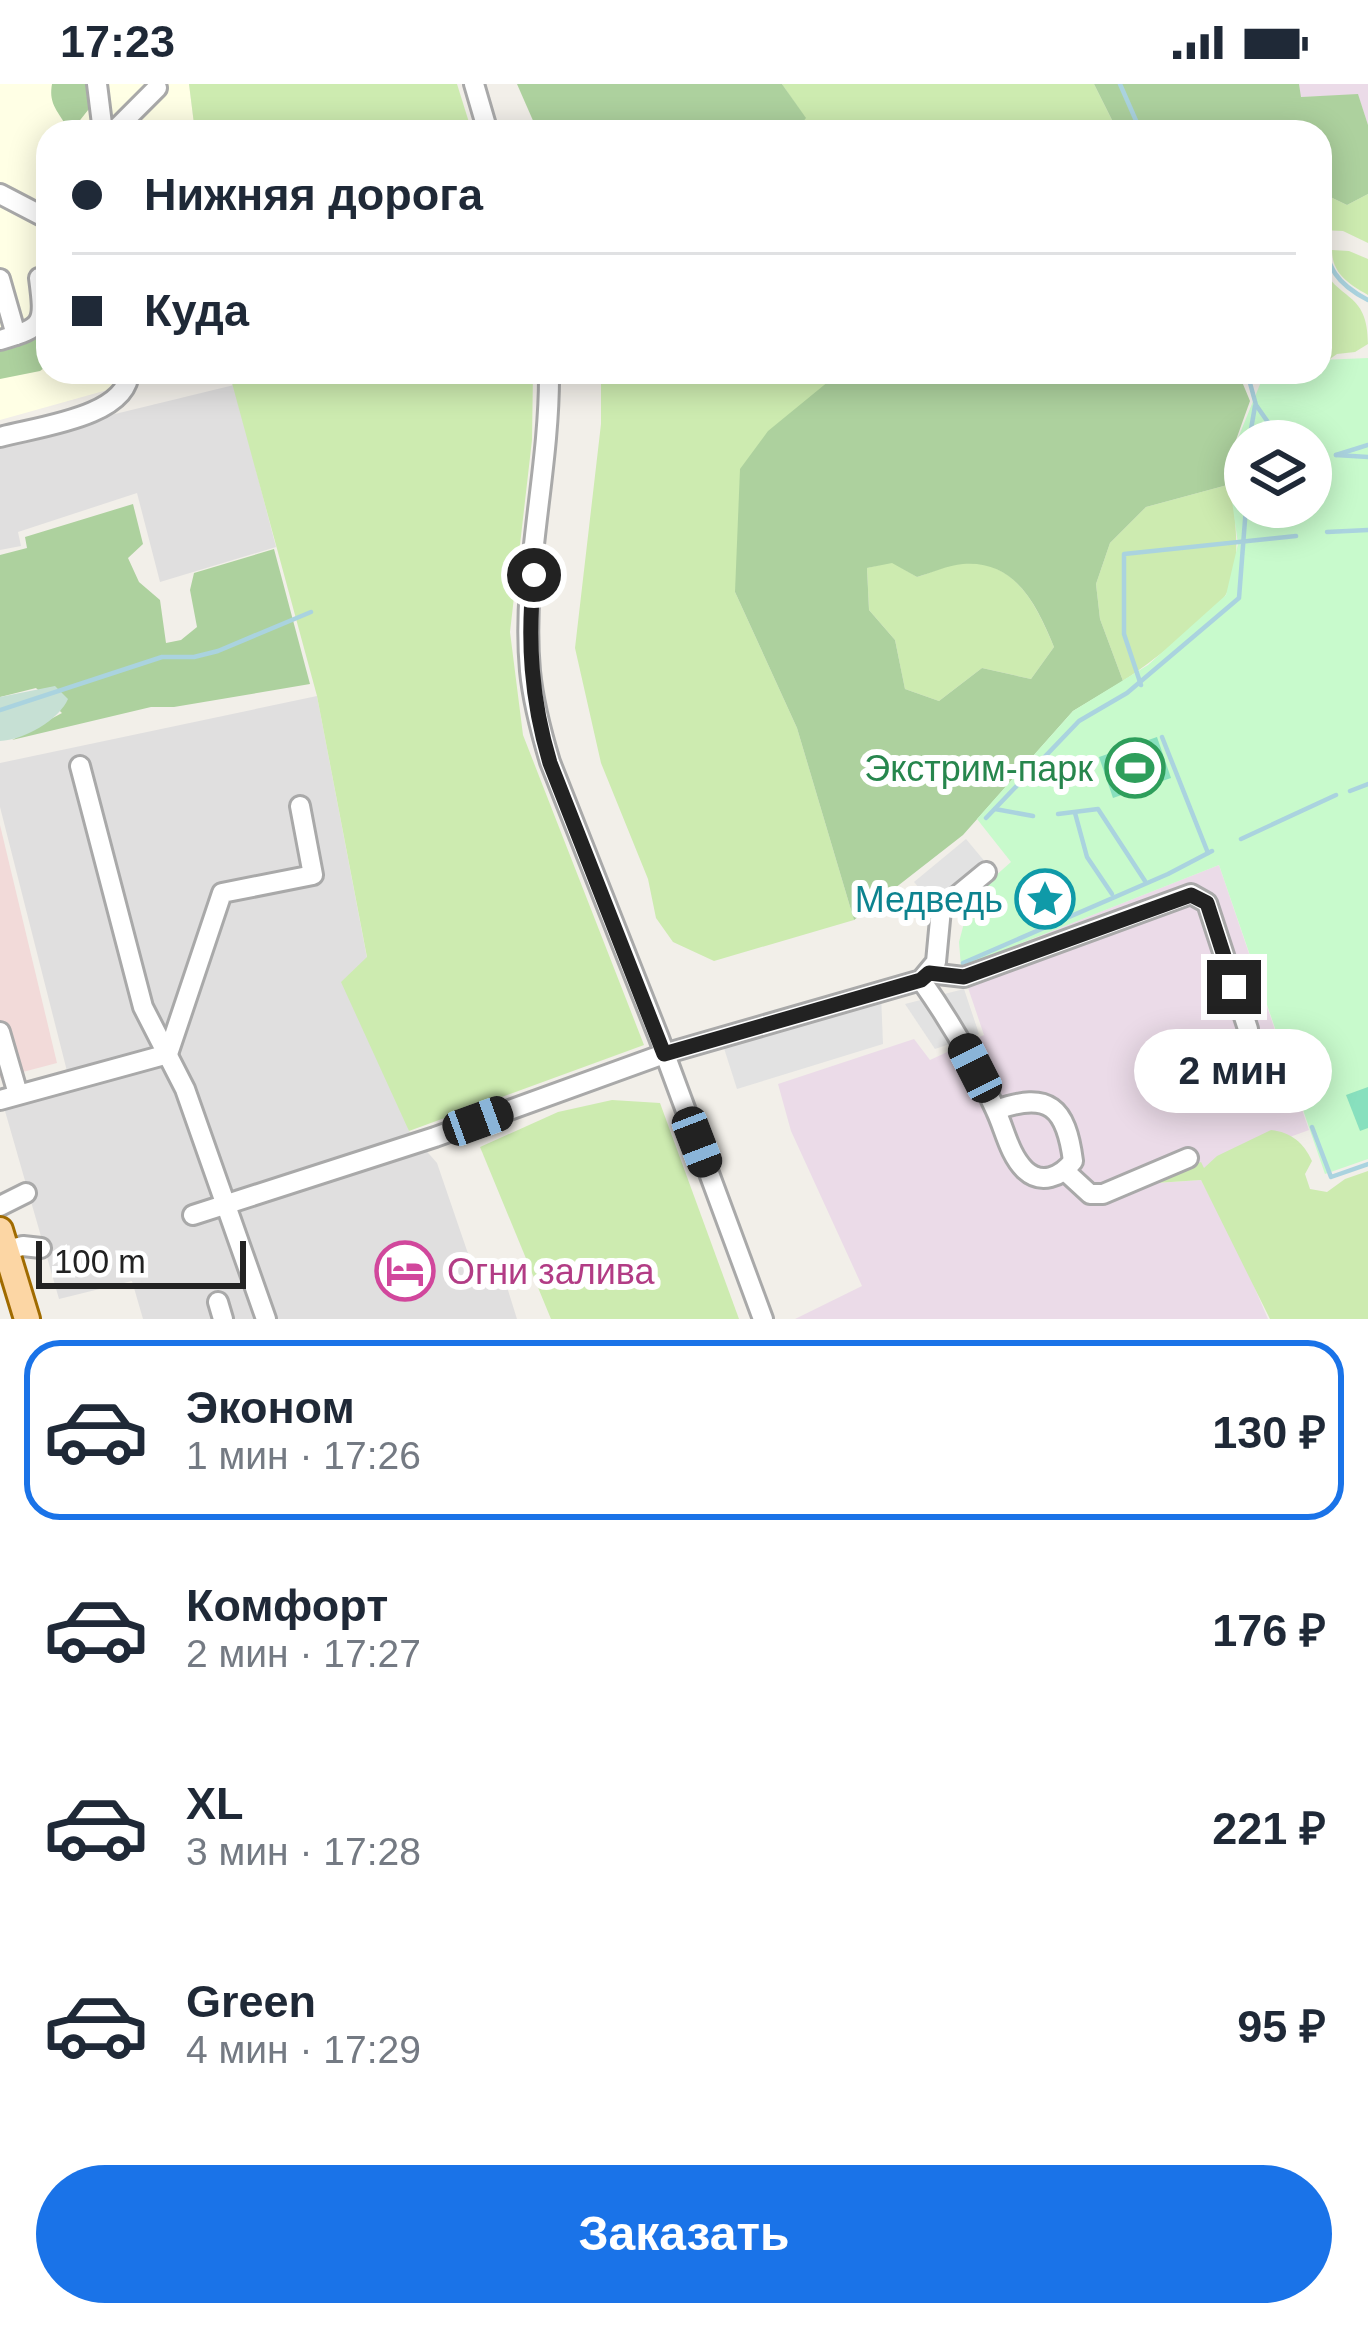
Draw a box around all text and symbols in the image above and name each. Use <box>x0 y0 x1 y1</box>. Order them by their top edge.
text: 17:23 <box>60 16 175 67</box>
text: Нижняя дорога <box>144 169 483 220</box>
text: Куда <box>144 285 249 336</box>
map controls <box>1224 420 1332 528</box>
button: layers <box>1224 420 1332 528</box>
route start <box>507 548 561 602</box>
sports icon: Экстрим-парк <box>1104 737 1166 799</box>
place label: Экстрим-парк <box>864 748 1093 789</box>
place icon: Медведь <box>1014 868 1076 930</box>
place label: Медведь <box>855 879 1003 920</box>
route end <box>1207 960 1261 1014</box>
car <box>943 1028 1007 1108</box>
callout: 2 мин <box>1135 1029 1333 1113</box>
text: 2 мин <box>1179 1049 1287 1092</box>
car <box>438 1092 518 1150</box>
car <box>667 1102 727 1182</box>
scale bar <box>36 1235 246 1288</box>
hotel icon: Огни залива <box>374 1240 436 1302</box>
text: 100 m <box>54 1243 146 1280</box>
place label: Огни залива <box>447 1251 655 1292</box>
icon: car <box>42 1376 150 1484</box>
text: Эконом <box>186 1382 355 1433</box>
text: 130 ₽ <box>1212 1407 1326 1458</box>
text: 1 мин · 17:26 <box>186 1434 421 1477</box>
icon: car <box>42 1574 150 1682</box>
text: Комфорт <box>186 1580 388 1631</box>
text: 176 ₽ <box>1212 1605 1326 1656</box>
text: 2 мин · 17:27 <box>186 1632 421 1675</box>
icon: car <box>42 1772 150 1880</box>
text: XL <box>186 1778 244 1829</box>
text: 221 ₽ <box>1212 1803 1326 1854</box>
text: 3 мин · 17:28 <box>186 1830 421 1873</box>
icon: car <box>42 1970 150 2078</box>
text: Green <box>186 1976 316 2027</box>
text: 95 ₽ <box>1237 2001 1326 2052</box>
text: 4 мин · 17:29 <box>186 2028 421 2071</box>
button: Заказать <box>36 2165 1332 2303</box>

